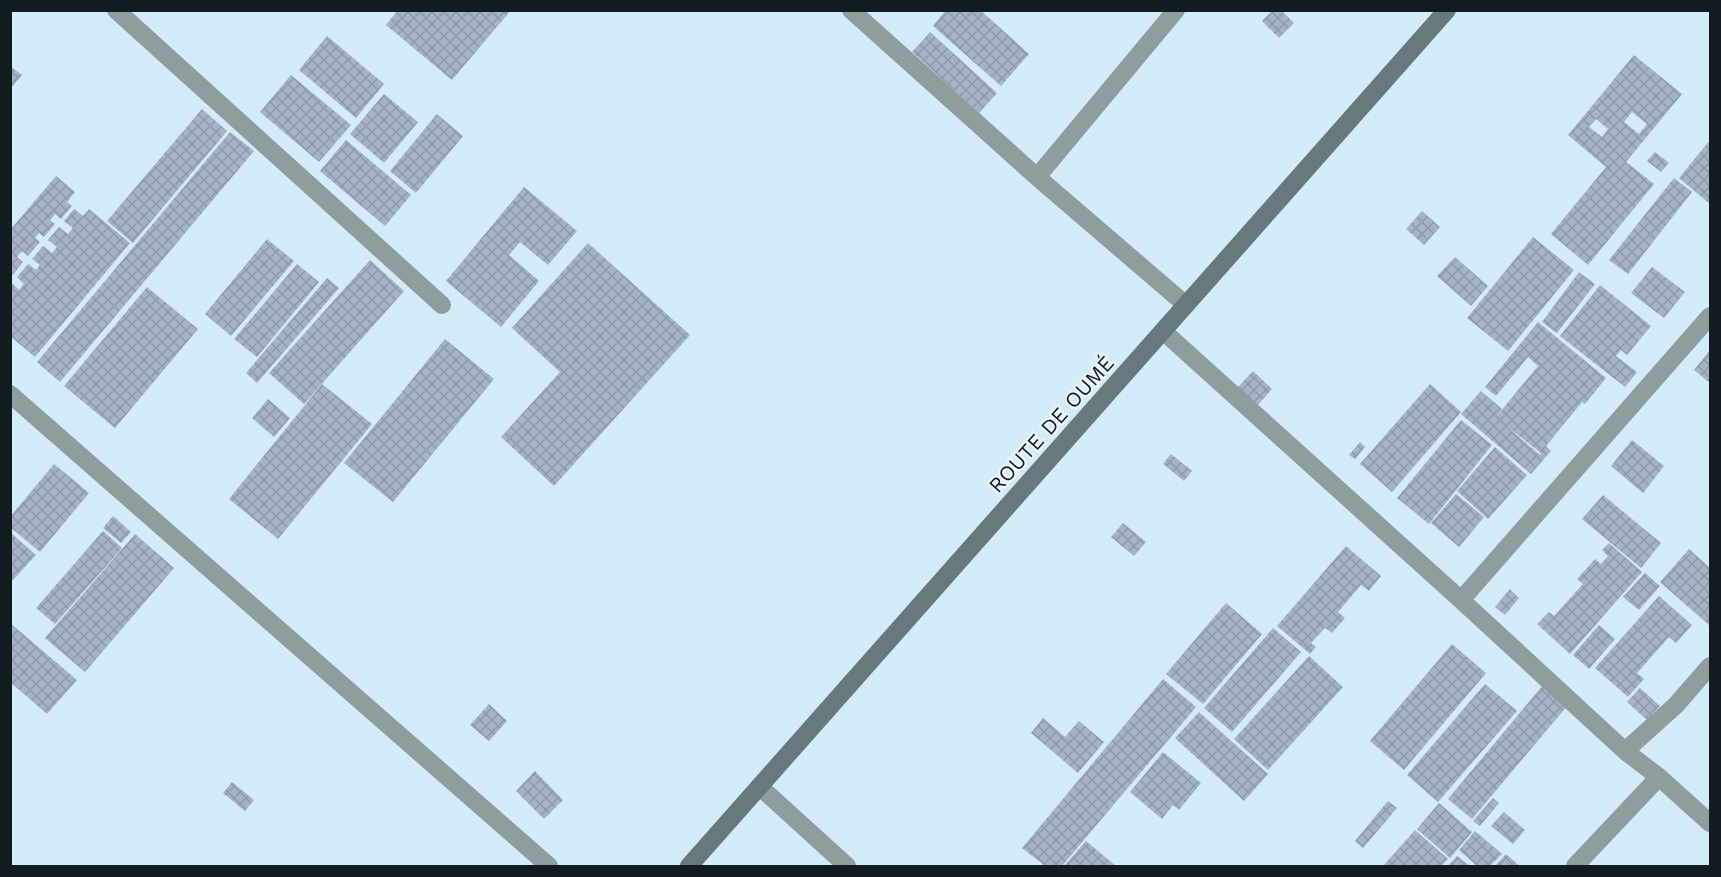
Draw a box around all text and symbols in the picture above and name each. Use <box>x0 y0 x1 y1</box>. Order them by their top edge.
street label: ROUTE DE OUMÉ <box>983 351 1119 497</box>

